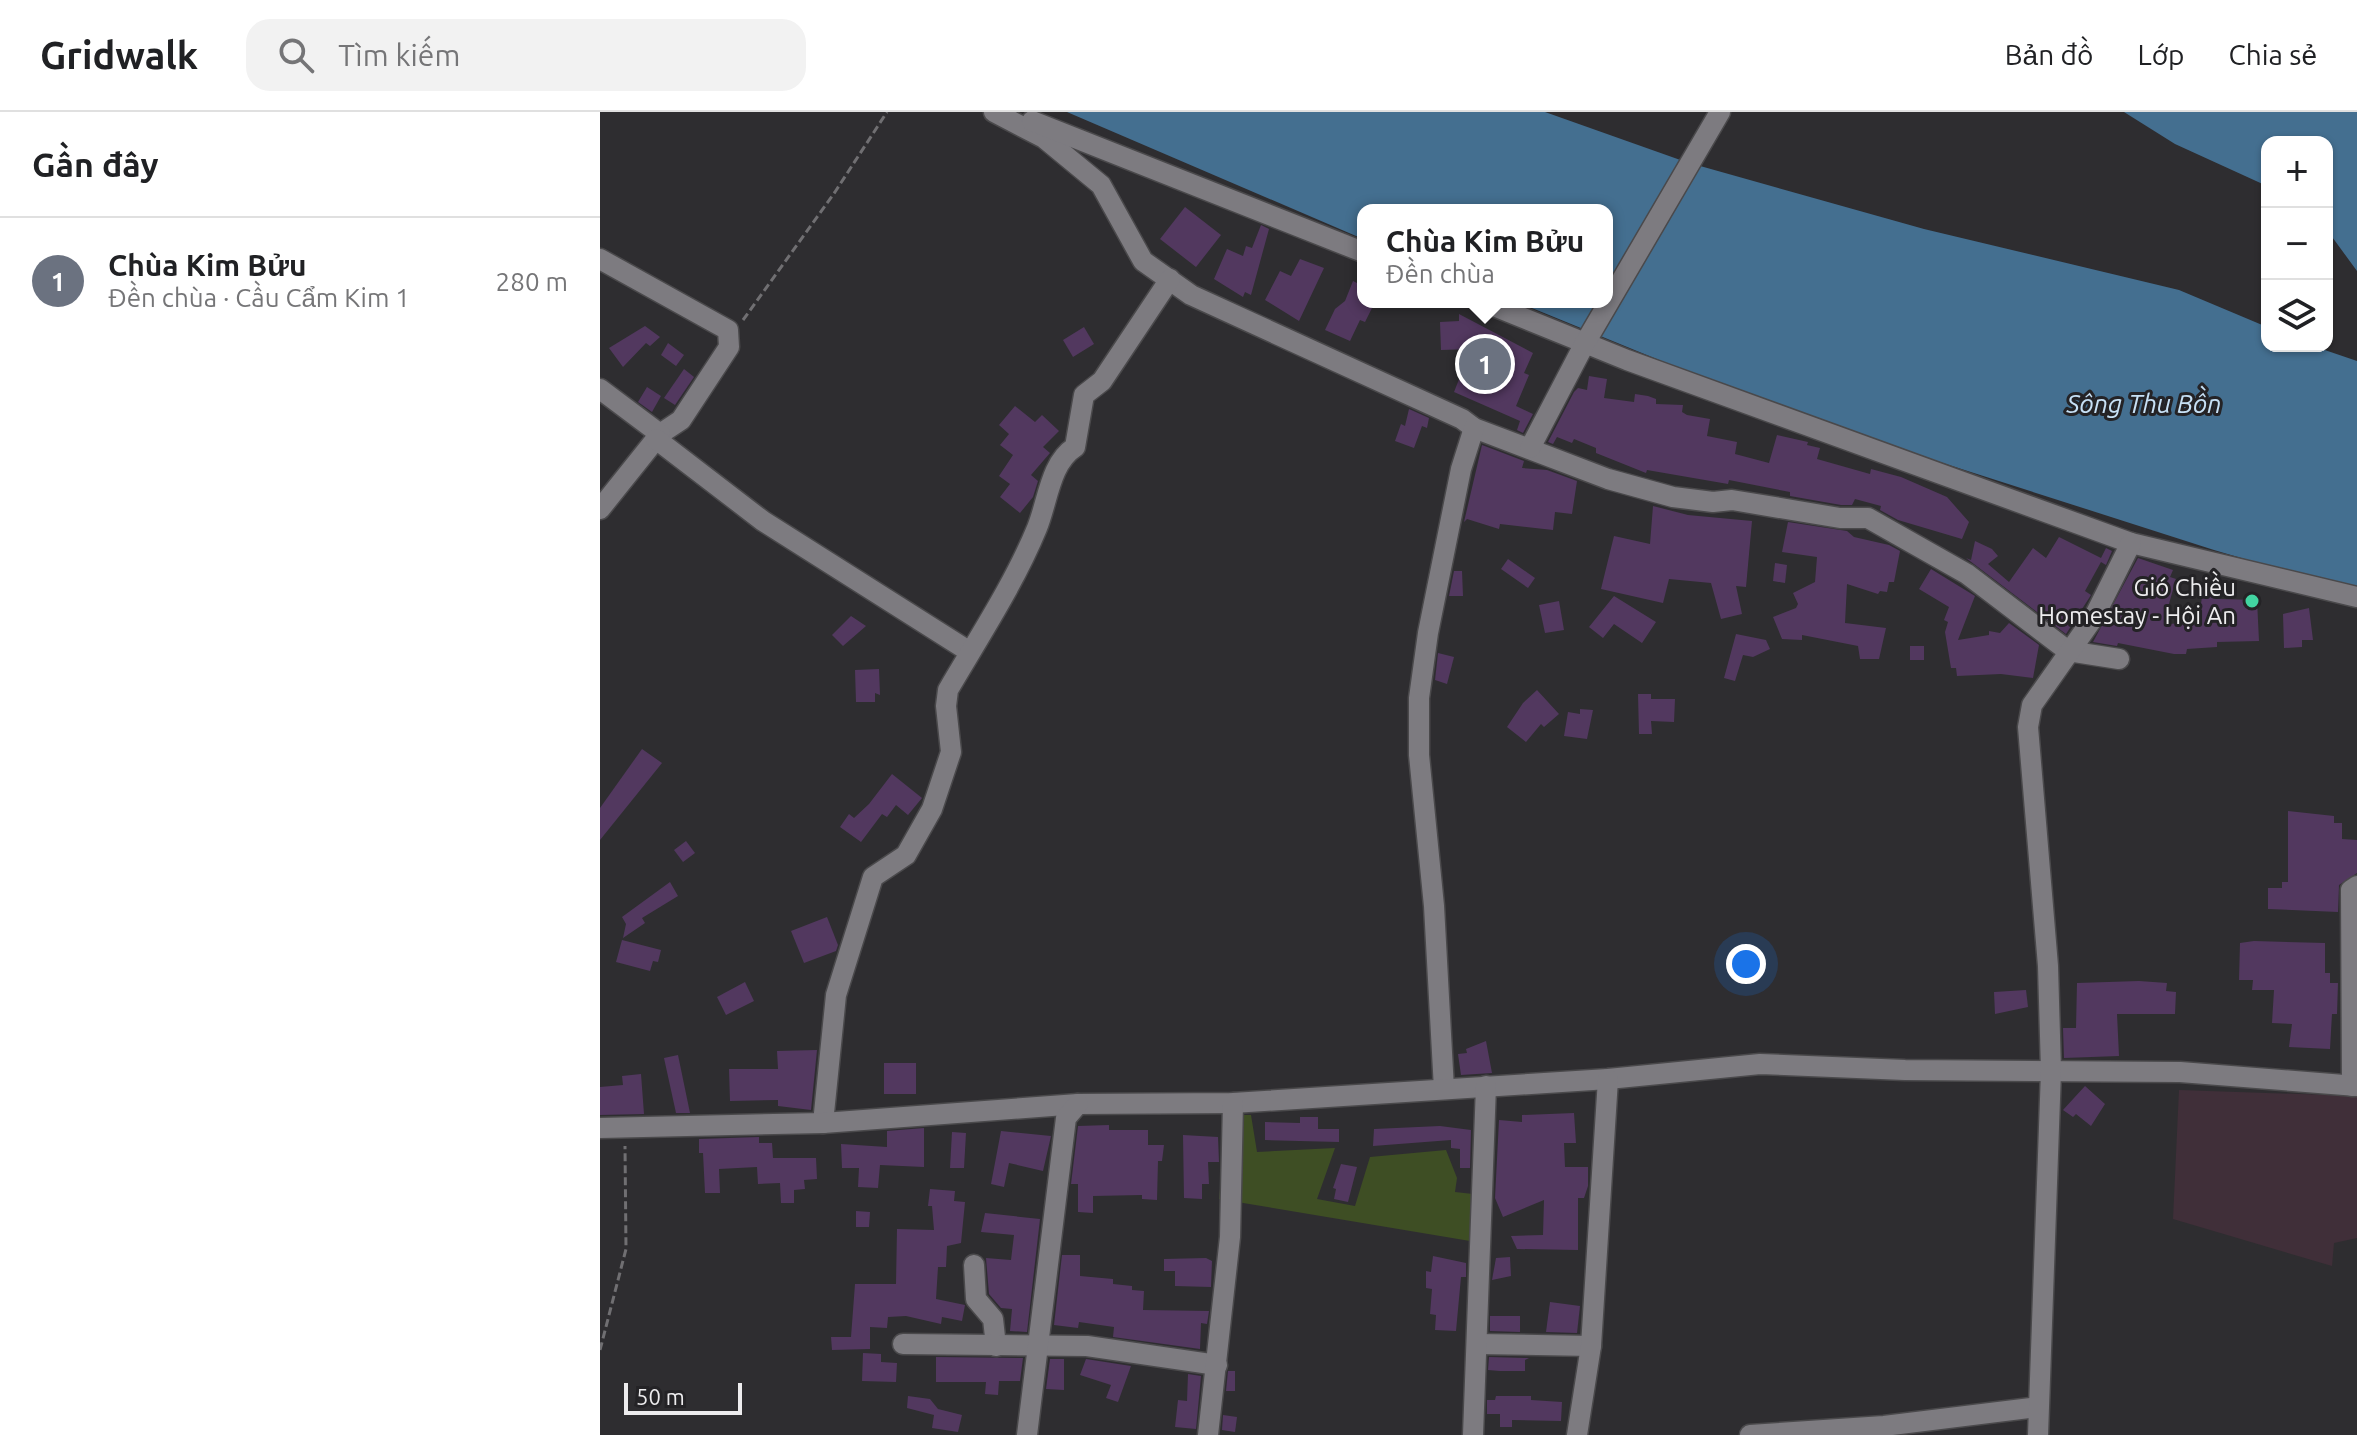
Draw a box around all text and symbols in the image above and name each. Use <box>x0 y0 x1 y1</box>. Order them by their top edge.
search box <box>246 19 806 91</box>
icon: search <box>274 33 318 77</box>
text: Gridwalk <box>40 34 198 76</box>
text: Tìm kiếm <box>338 38 460 72</box>
text: Bản đồ <box>2005 39 2093 70</box>
text: Lớp <box>2137 39 2185 70</box>
text: Chia sẻ <box>2229 39 2317 70</box>
map controls <box>2261 136 2333 352</box>
button: + <box>2261 136 2333 208</box>
text: Gần đây <box>32 145 159 183</box>
popup <box>1357 204 1613 308</box>
button: − <box>2261 208 2333 280</box>
text: Chùa Kim Bửu <box>1386 224 1584 258</box>
text: Chùa Kim Bửu <box>108 248 306 282</box>
text: Đền chùa <box>1386 259 1495 288</box>
text: 1 <box>51 267 65 296</box>
text: 280 m <box>496 267 568 296</box>
button: layers <box>2261 280 2333 352</box>
text: Đền chùa · Cầu Cẩm Kim 1 <box>108 283 410 312</box>
pin: 1 <box>1459 334 1511 394</box>
water label: Sông Thu Bồn <box>2065 385 2222 418</box>
place label: Gió Chiều Homestay - Hội An <box>2038 570 2236 629</box>
marker: Gió Chiều Homestay - Hội An <box>2243 592 2261 610</box>
your location <box>1726 944 1766 984</box>
scale bar <box>624 1379 742 1415</box>
text: 50 m <box>636 1384 685 1409</box>

